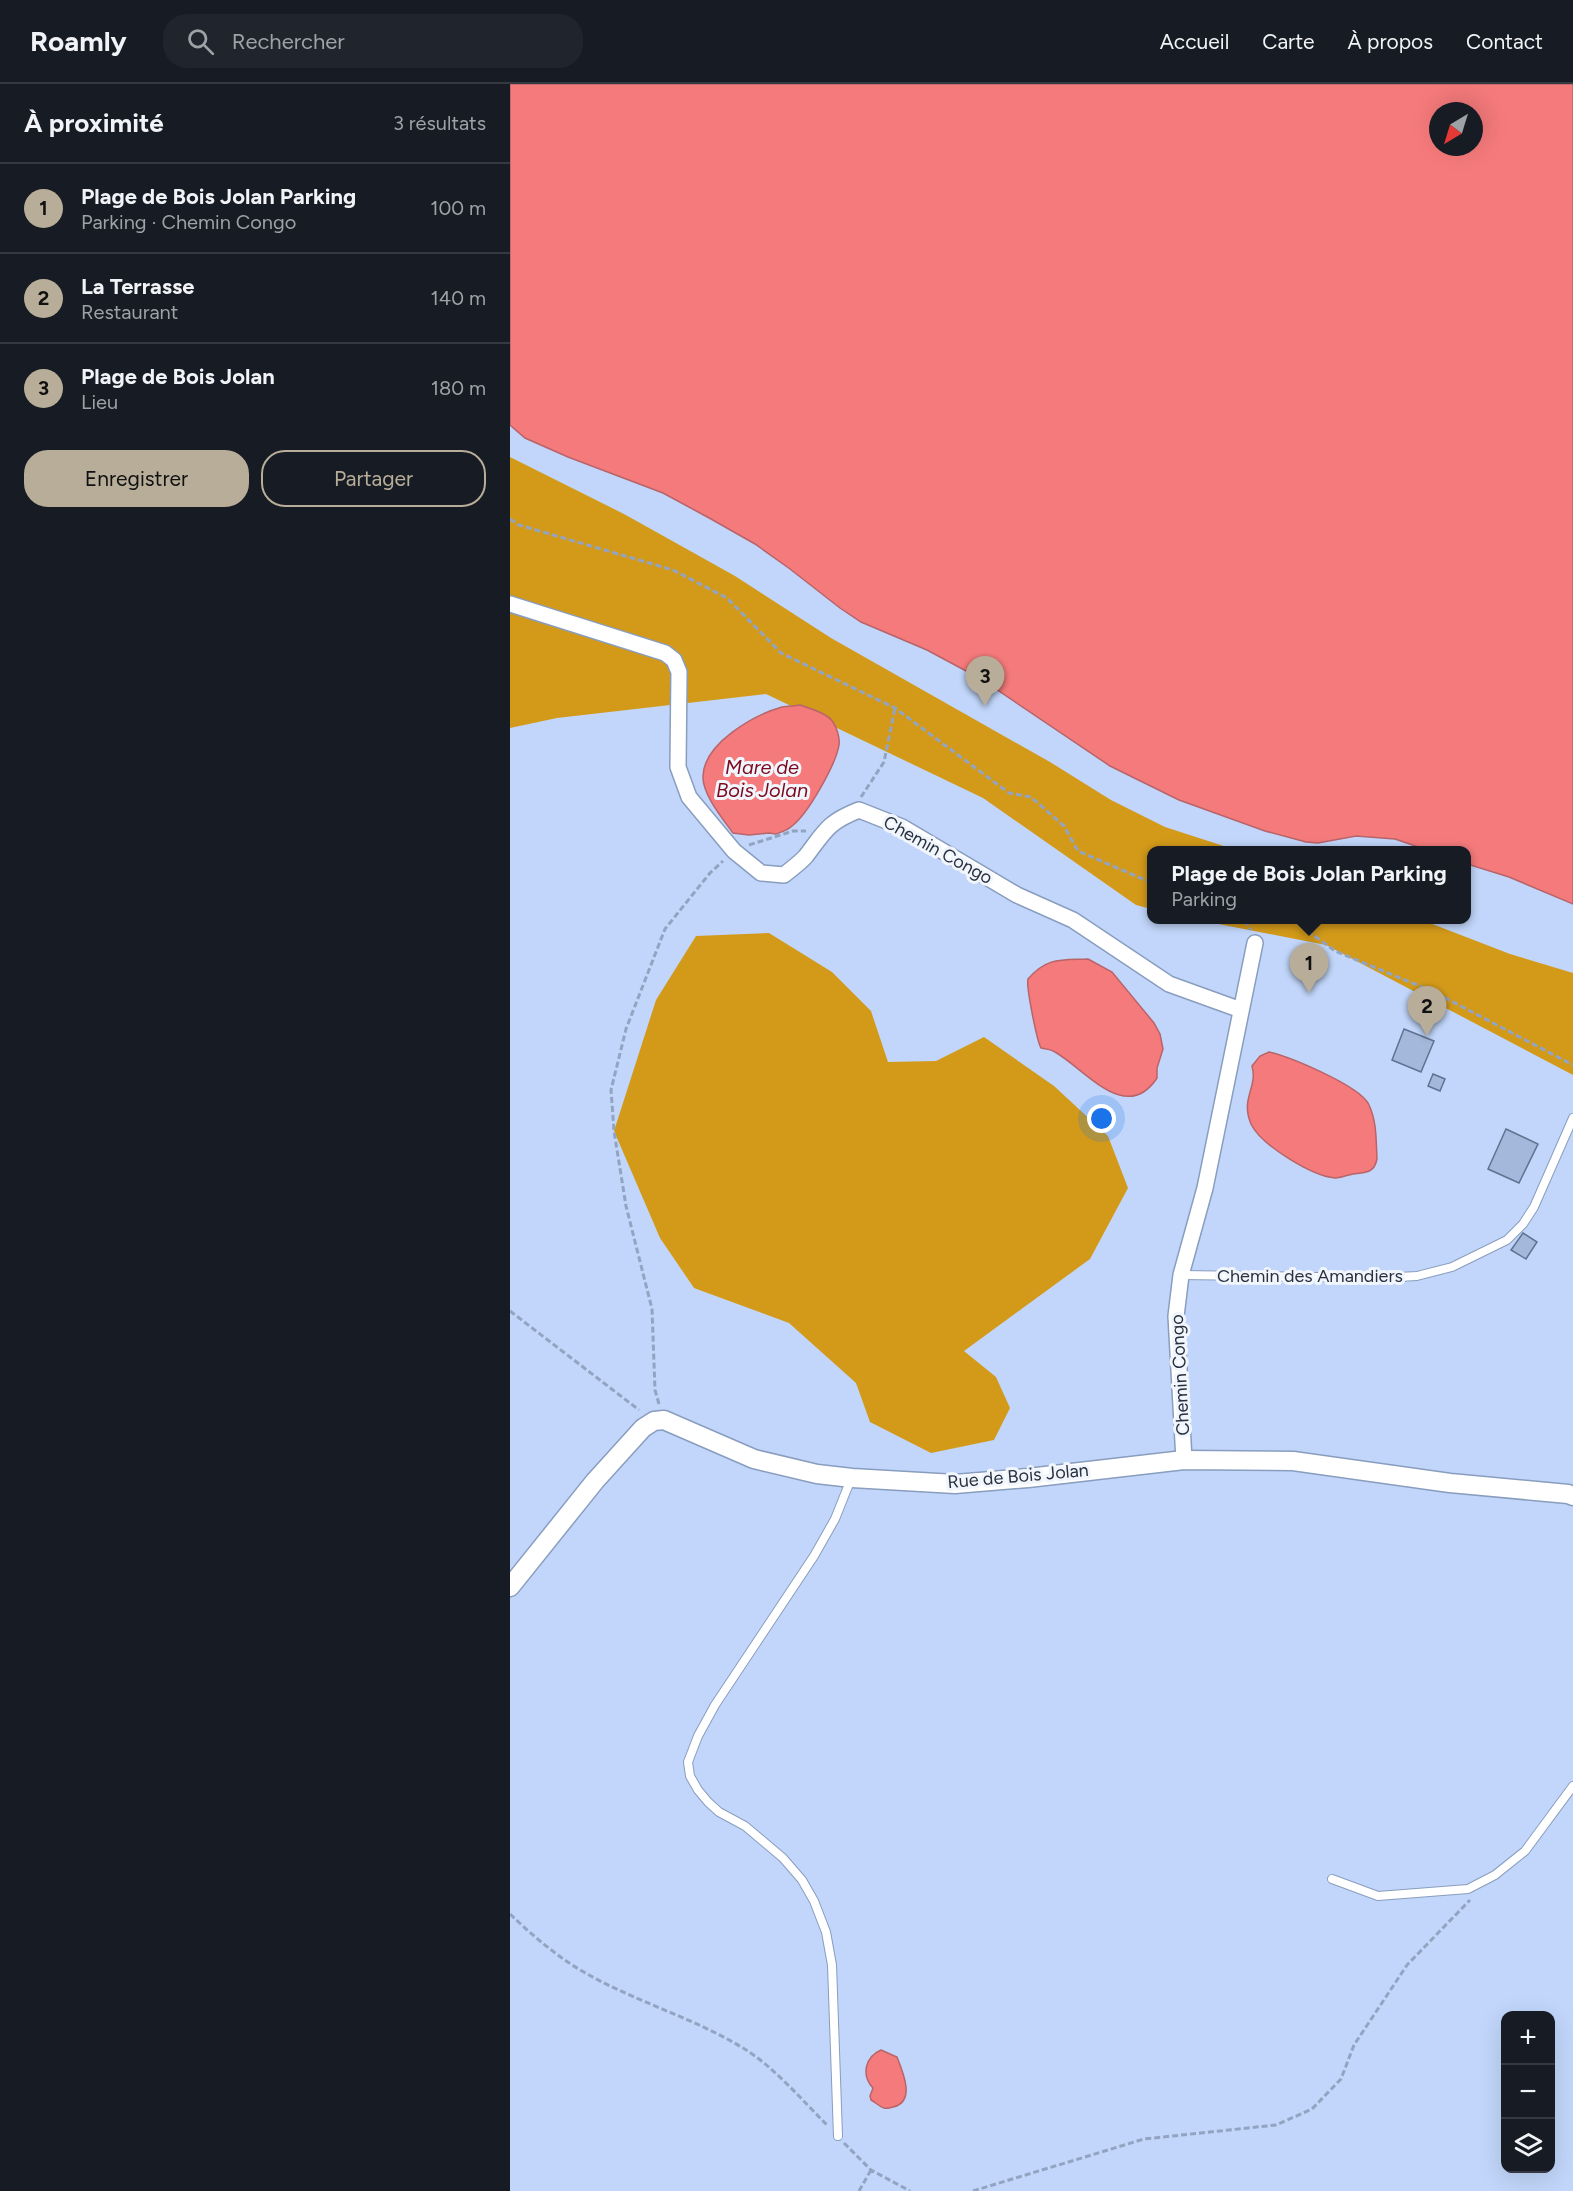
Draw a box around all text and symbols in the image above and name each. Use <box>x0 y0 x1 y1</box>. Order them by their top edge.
search box <box>163 14 583 68</box>
text: Roamly <box>30 24 127 58</box>
icon: search <box>184 25 217 58</box>
text: Rechercher <box>232 28 345 55</box>
text: Accueil <box>1160 29 1229 54</box>
text: Carte <box>1262 29 1315 54</box>
text: À propos <box>1348 29 1433 54</box>
text: Contact <box>1466 29 1543 54</box>
north arrow <box>1429 102 1483 156</box>
text: À proximité <box>24 107 164 139</box>
text: 3 résultats <box>393 111 486 135</box>
text: Plage de Bois Jolan Parking <box>81 183 356 210</box>
text: 1 <box>39 196 48 220</box>
text: 100 m <box>430 196 486 220</box>
text: Parking · Chemin Congo <box>81 210 296 234</box>
text: La Terrasse <box>81 273 194 300</box>
text: 2 <box>38 286 49 310</box>
text: 140 m <box>431 286 486 310</box>
text: Restaurant <box>81 300 178 324</box>
text: Plage de Bois Jolan <box>81 363 275 390</box>
text: 3 <box>38 376 49 400</box>
text: 180 m <box>431 376 486 400</box>
text: Lieu <box>81 390 118 414</box>
button: Enregistrer <box>24 450 249 507</box>
button: Partager <box>261 450 486 507</box>
pin: 3 <box>966 656 1004 706</box>
water label: Mare de Bois Jolan <box>716 755 808 802</box>
street label: Chemin Congo <box>880 811 996 889</box>
popup <box>1147 846 1471 924</box>
text: Plage de Bois Jolan Parking <box>1171 860 1447 887</box>
text: Parking <box>1171 887 1237 911</box>
pin: 1 <box>1290 944 1328 993</box>
pin: 2 <box>1408 986 1446 1036</box>
your location <box>1087 1104 1116 1133</box>
street label: Chemin des Amandiers <box>1217 1265 1403 1287</box>
street label: Chemin Congo <box>1166 1314 1194 1436</box>
street label: Rue de Bois Jolan <box>946 1459 1090 1493</box>
map controls <box>1501 2011 1555 2173</box>
button: + <box>1501 2011 1555 2065</box>
button: − <box>1501 2065 1555 2119</box>
button: layers <box>1501 2119 1555 2173</box>

